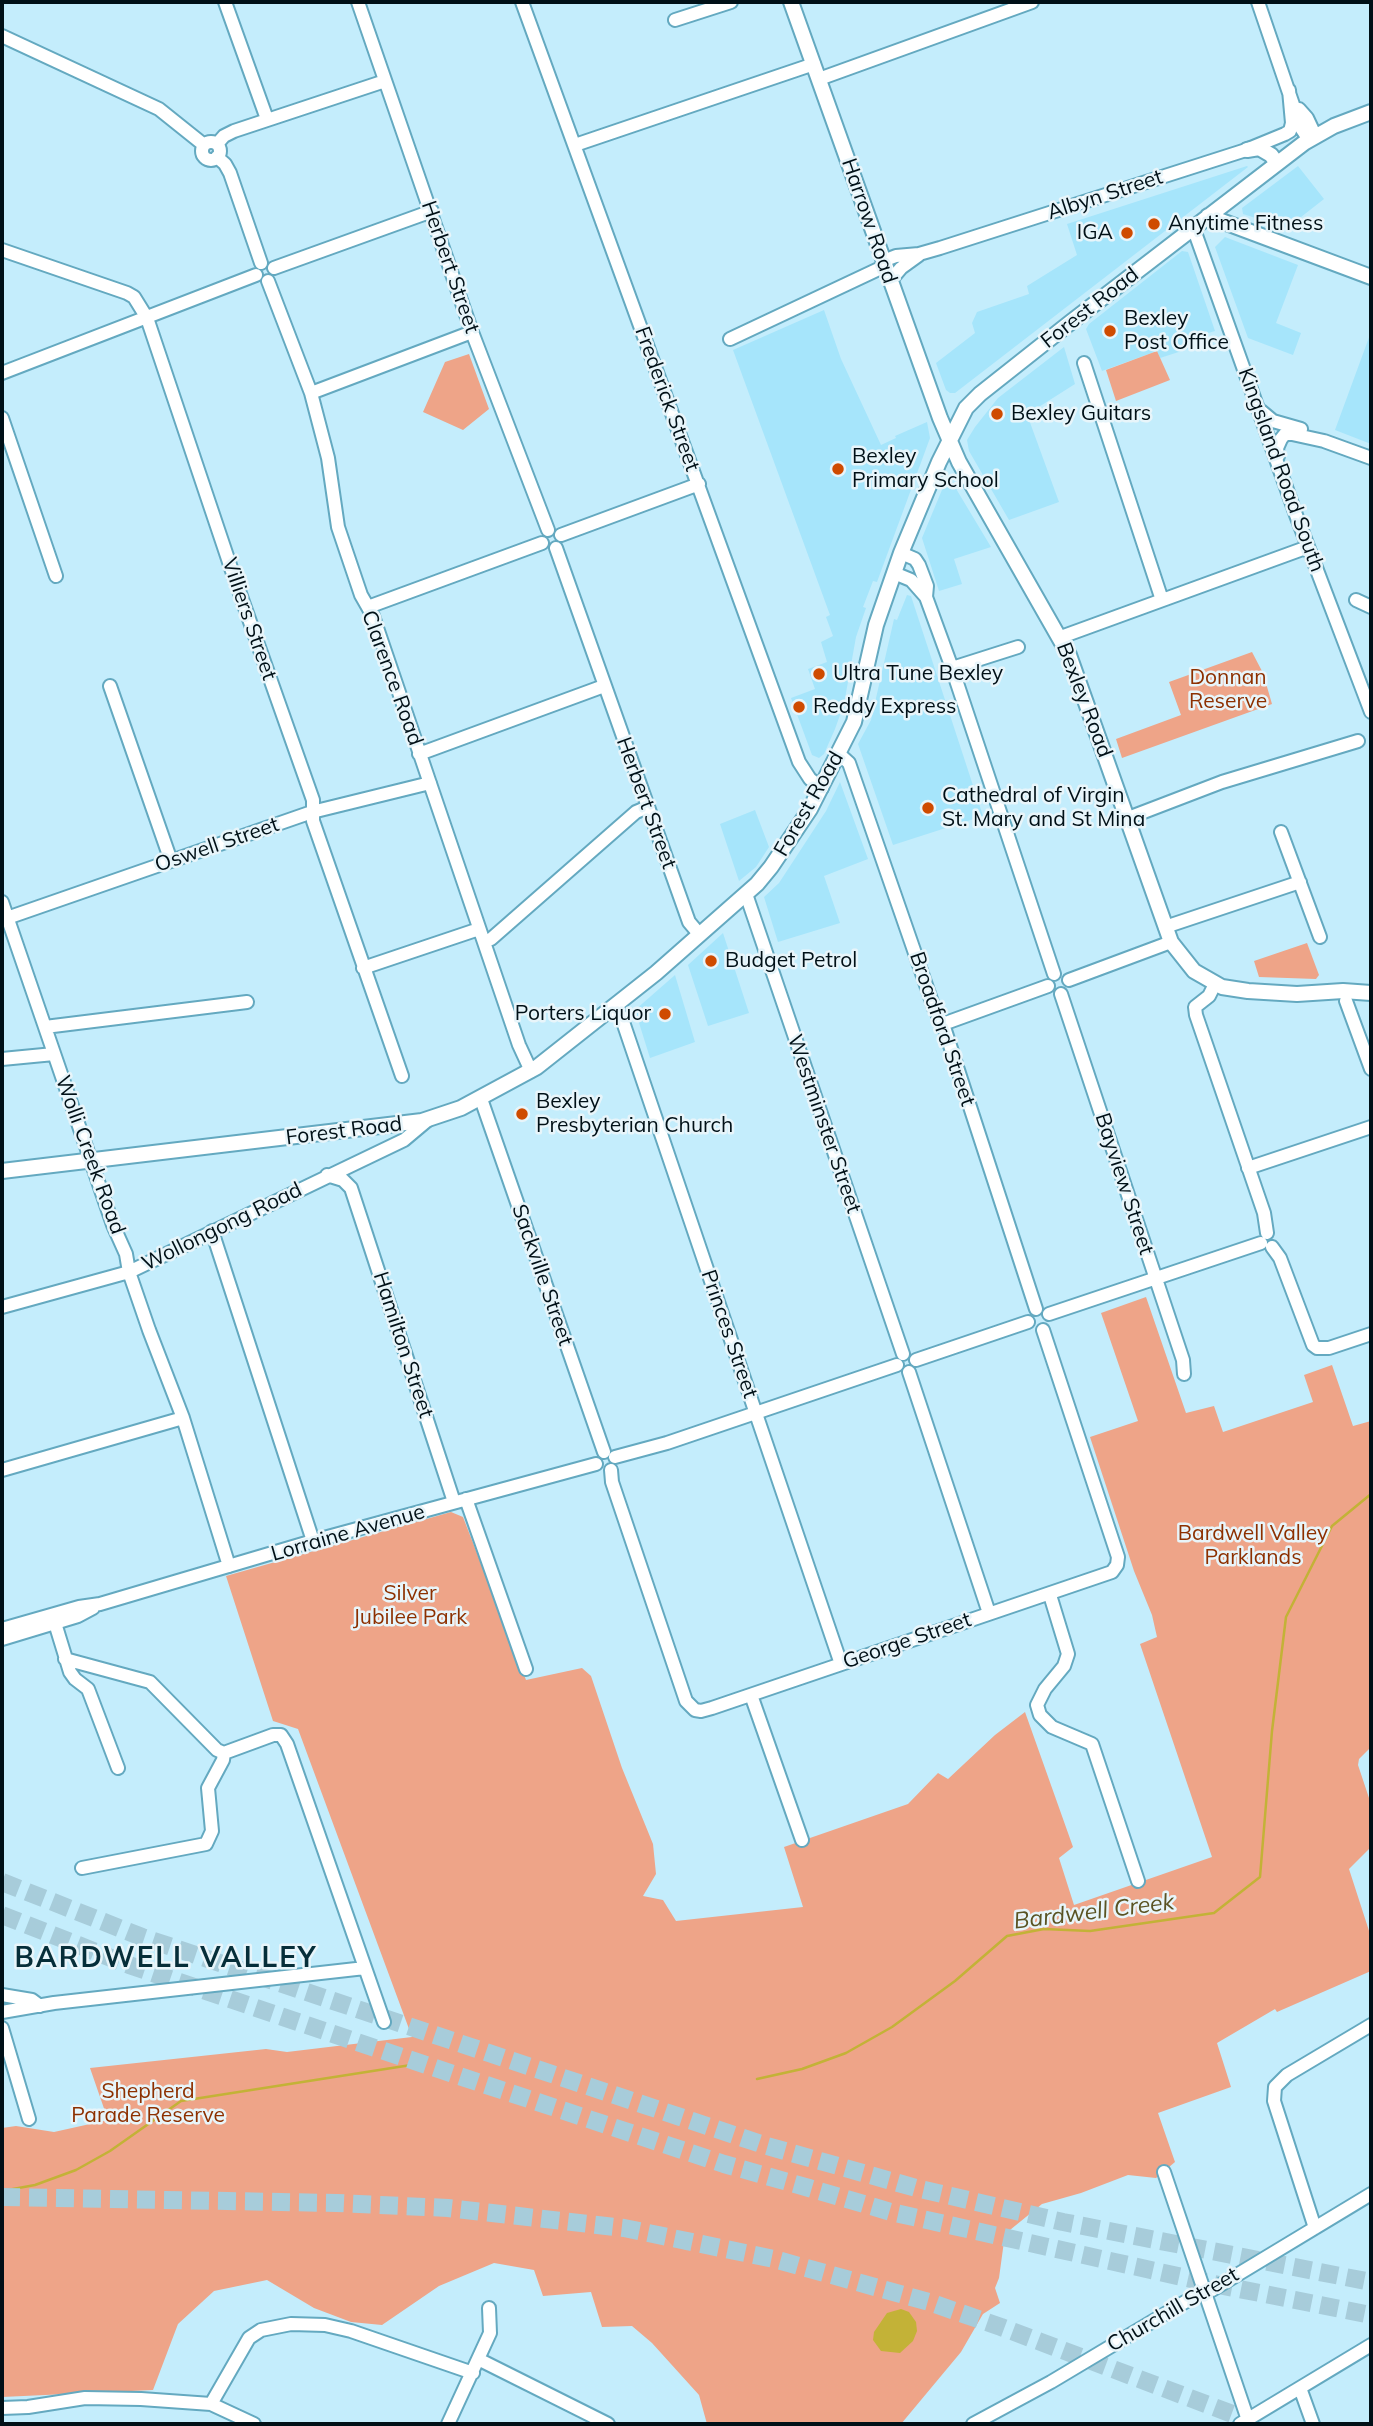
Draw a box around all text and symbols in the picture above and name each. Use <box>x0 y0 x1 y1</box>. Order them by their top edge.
street label: Harrow Road <box>836 155 902 287</box>
street label: Albyn Street <box>1044 164 1166 226</box>
street label: Herbert Street <box>416 198 484 336</box>
place label: Anytime Fitness <box>1168 211 1323 237</box>
marker: Anytime Fitness <box>1146 216 1162 232</box>
place label: IGA <box>1077 220 1113 246</box>
marker: IGA <box>1119 225 1135 241</box>
street label: Forest Road <box>1036 262 1144 354</box>
place label: Bexley Post Office <box>1124 306 1229 356</box>
street label: Frederick Street <box>629 323 705 475</box>
marker: Bexley Post Office <box>1102 323 1118 339</box>
street label: Kingsland Road South <box>1232 364 1330 576</box>
place label: Bexley Guitars <box>1011 401 1151 427</box>
marker: Bexley Guitars <box>989 406 1005 422</box>
place label: Bexley Primary School <box>852 444 999 494</box>
marker: Bexley Primary School <box>830 461 846 477</box>
street label: Villiers Street <box>216 555 282 683</box>
street label: Clarence Road <box>356 607 428 749</box>
street label: Bexley Road <box>1051 639 1117 761</box>
place label: Ultra Tune Bexley <box>833 661 1003 687</box>
park label: Donnan Reserve <box>1189 665 1267 715</box>
marker: Ultra Tune Bexley <box>811 666 827 682</box>
place label: Reddy Express <box>813 694 956 720</box>
marker: Reddy Express <box>791 699 807 715</box>
street label: Herbert Street <box>611 734 681 872</box>
street label: Forest Road <box>769 747 849 861</box>
place label: Cathedral of Virgin St. Mary and St Mina <box>942 783 1145 833</box>
marker: Cathedral of Virgin St. Mary and St Mina <box>920 800 936 816</box>
street label: Oswell Street <box>152 812 282 878</box>
place label: Budget Petrol <box>725 948 857 974</box>
street label: Broadford Street <box>904 949 980 1109</box>
marker: Budget Petrol <box>703 953 719 969</box>
place label: Porters Liquor <box>515 1001 651 1027</box>
marker: Porters Liquor <box>657 1006 673 1022</box>
street label: Westminster Street <box>782 1031 866 1217</box>
street label: Wolli Creek Road <box>50 1072 130 1238</box>
place label: Bexley Presbyterian Church <box>536 1089 733 1139</box>
marker: Bexley Presbyterian Church <box>514 1106 530 1122</box>
street label: Bayview Street <box>1089 1110 1159 1258</box>
street label: Forest Road <box>284 1111 404 1151</box>
street label: Wollongong Road <box>138 1177 306 1277</box>
street label: Sackville Street <box>506 1201 578 1349</box>
street label: Princes Street <box>695 1267 763 1401</box>
street label: Hamilton Street <box>367 1269 439 1421</box>
street label: Lorraine Avenue <box>268 1499 428 1567</box>
park label: Bardwell Valley Parklands <box>1178 1521 1328 1571</box>
park label: Silver Jubilee Park <box>353 1581 467 1631</box>
street label: George Street <box>840 1607 974 1675</box>
water label: Bardwell Creek <box>1012 1888 1176 1936</box>
district label: BARDWELL VALLEY <box>16 1942 316 1976</box>
park label: Shepherd Parade Reserve <box>71 2079 225 2129</box>
street label: Churchill Street <box>1103 2262 1243 2358</box>

